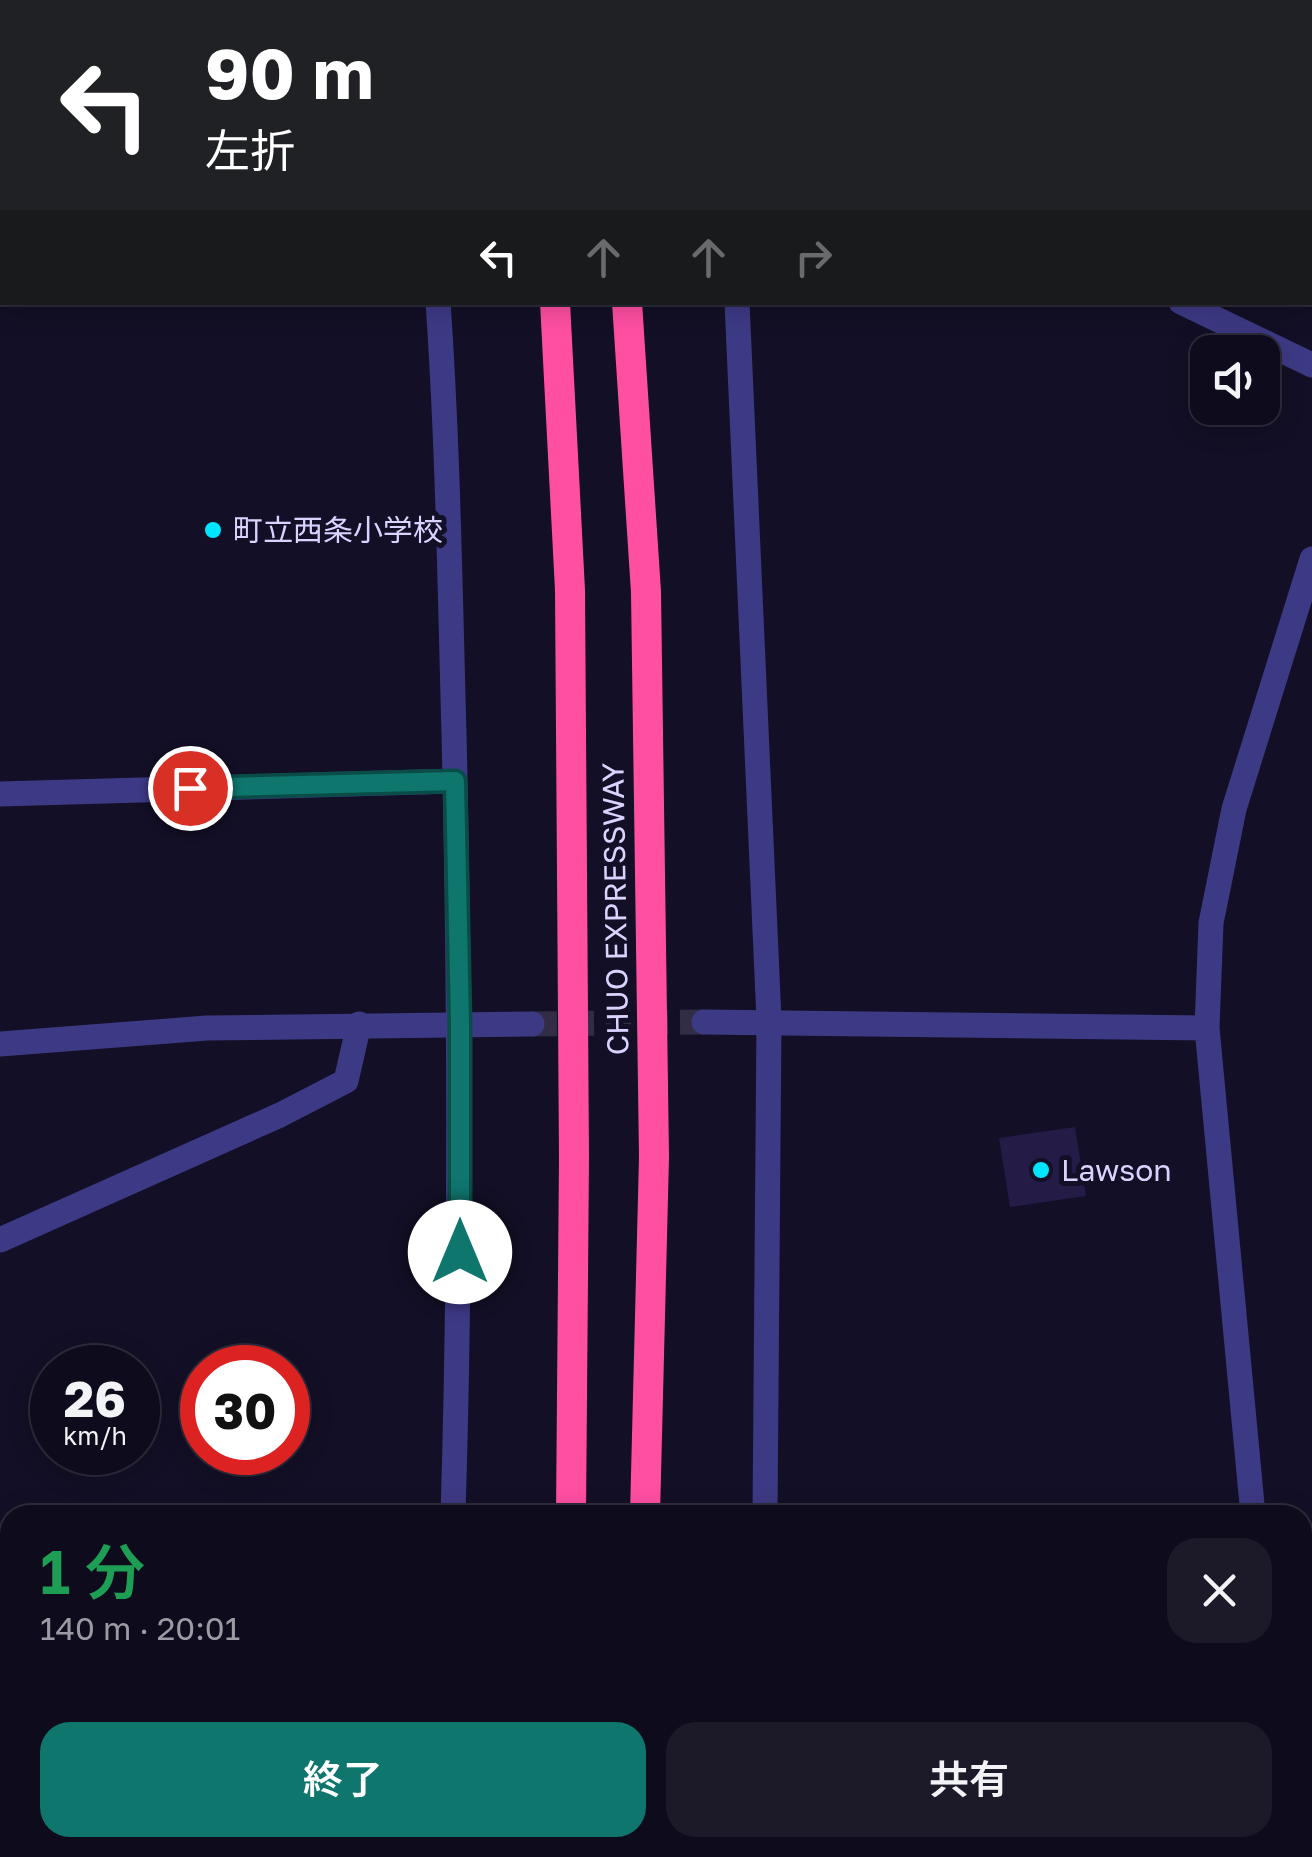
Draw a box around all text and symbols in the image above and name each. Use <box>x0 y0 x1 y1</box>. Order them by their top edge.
text: 90 m <box>205 30 374 114</box>
icon: left <box>40 40 170 170</box>
text: 左折 <box>205 123 295 177</box>
icon: left <box>471 230 526 285</box>
icon: ahead <box>576 230 631 285</box>
icon: ahead <box>681 230 736 285</box>
icon: right <box>786 230 841 285</box>
map controls <box>1190 335 1280 425</box>
button: sound <box>1190 335 1280 425</box>
place label: 町立西条小学校 <box>233 512 443 548</box>
marker: 町立西条小学校 <box>202 519 224 541</box>
pin <box>148 746 233 831</box>
icon: arrive <box>163 761 218 816</box>
street label: CHUO EXPRESSWAY <box>594 762 636 1056</box>
place label: Lawson <box>1061 1152 1172 1188</box>
marker: Lawson <box>1030 1159 1052 1181</box>
position arrow <box>408 1200 512 1304</box>
speed limit sign: 30 <box>180 1345 310 1475</box>
text: 26 <box>64 1368 126 1428</box>
text: km/h <box>63 1420 127 1451</box>
text: 1 分 <box>40 1535 145 1607</box>
button: close <box>1167 1538 1272 1643</box>
text: 140 m · 20:01 <box>40 1609 240 1647</box>
button: 終了 <box>40 1722 646 1837</box>
button: 共有 <box>666 1722 1272 1837</box>

